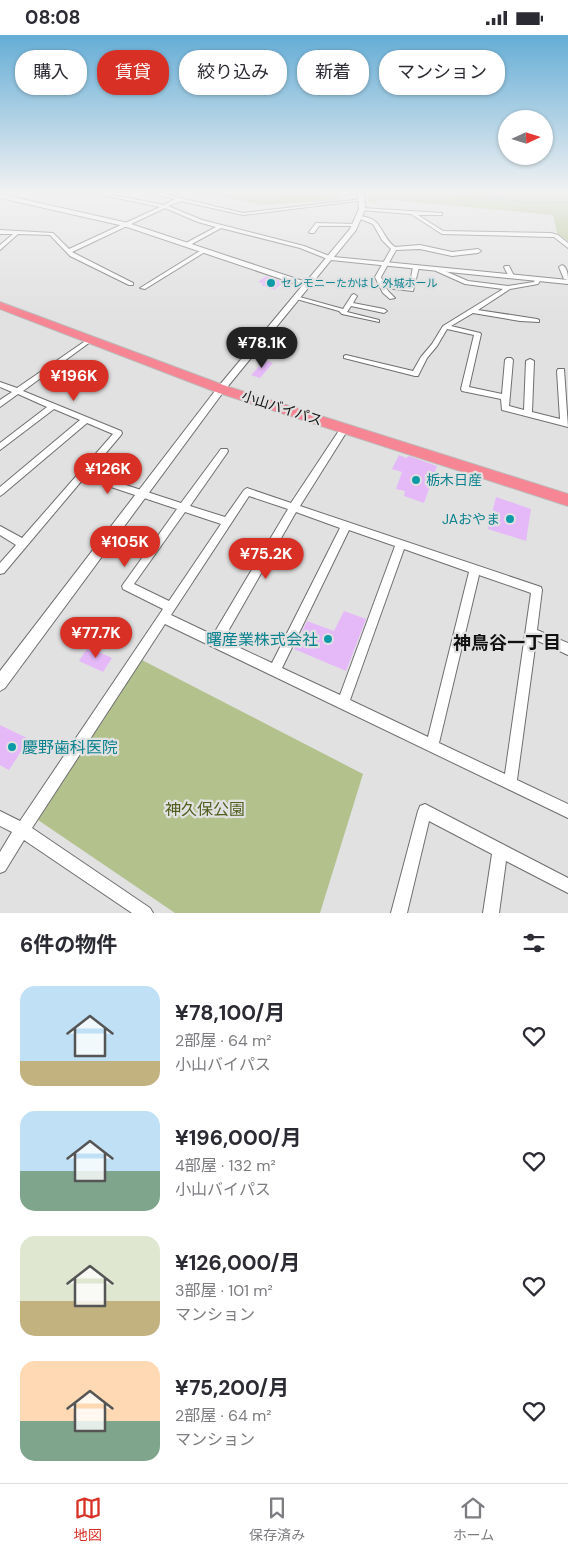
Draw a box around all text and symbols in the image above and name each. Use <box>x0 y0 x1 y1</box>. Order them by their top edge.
text: 08:08 <box>25 5 81 30</box>
chip: 購入 <box>15 50 87 95</box>
chip: 賃貸 <box>97 50 169 95</box>
chip: 絞り込み <box>179 50 287 95</box>
chip: 新着 <box>297 50 369 95</box>
chip: マンション <box>379 50 505 95</box>
north arrow <box>498 110 552 165</box>
map controls <box>498 110 553 165</box>
place label: セレモニーたかはし 外城ホール <box>281 276 438 290</box>
marker: セレモニーたかはし 外城ホール <box>265 277 277 289</box>
pin: ¥78.1K <box>221 327 303 369</box>
text: ¥78.1K <box>237 332 287 353</box>
pin: ¥196K <box>39 359 109 402</box>
text: ¥196K <box>51 365 97 386</box>
street label: 小山バイパス <box>239 387 325 429</box>
pin: ¥126K <box>73 453 143 495</box>
text: ¥126K <box>85 458 131 479</box>
place label: 栃木日産 <box>426 471 482 489</box>
marker: 栃木日産 <box>410 474 422 486</box>
place label: JAおやま <box>442 510 500 528</box>
marker: JAおやま <box>504 513 516 525</box>
pin: ¥105K <box>90 525 160 568</box>
text: ¥105K <box>101 531 149 552</box>
pin: ¥75.2K <box>225 537 307 580</box>
text: ¥75.2K <box>240 543 292 564</box>
pin: ¥77.7K <box>55 617 137 659</box>
text: ¥77.7K <box>71 622 121 643</box>
place label: 曙産業株式会社 <box>206 629 318 650</box>
district label: 神鳥谷一丁目 <box>453 631 561 655</box>
marker: 曙産業株式会社 <box>322 633 334 645</box>
place label: 慶野歯科医院 <box>22 737 118 758</box>
marker: 慶野歯科医院 <box>6 741 18 753</box>
park label: 神久保公園 <box>165 799 245 820</box>
icon: filters <box>520 929 548 957</box>
text: 6件の物件 <box>20 931 117 959</box>
text: ¥78,100/月 <box>175 999 285 1027</box>
icon: home <box>60 1006 120 1066</box>
icon: heart <box>520 1022 548 1050</box>
text: 2部屋 · 64 m² <box>175 1030 271 1051</box>
text: 小山バイパス <box>175 1054 271 1075</box>
text: ¥196,000/月 <box>175 1124 302 1152</box>
icon: home <box>60 1131 120 1191</box>
icon: heart <box>520 1147 548 1175</box>
text: 4部屋 · 132 m² <box>175 1155 276 1176</box>
text: 小山バイパス <box>175 1179 271 1200</box>
text: ¥126,000/月 <box>175 1249 300 1277</box>
icon: home <box>60 1256 120 1316</box>
icon: heart <box>520 1272 548 1300</box>
text: 3部屋 · 101 m² <box>175 1280 273 1301</box>
text: マンション <box>175 1304 255 1325</box>
text: ¥75,200/月 <box>175 1374 289 1402</box>
icon: home <box>60 1381 120 1441</box>
icon: heart <box>520 1397 548 1425</box>
text: 2部屋 · 64 m² <box>175 1405 271 1426</box>
text: マンション <box>175 1429 255 1450</box>
tab: 地図 <box>74 1494 102 1544</box>
tab: 保存済み <box>249 1494 305 1544</box>
tab: ホーム <box>453 1494 494 1544</box>

